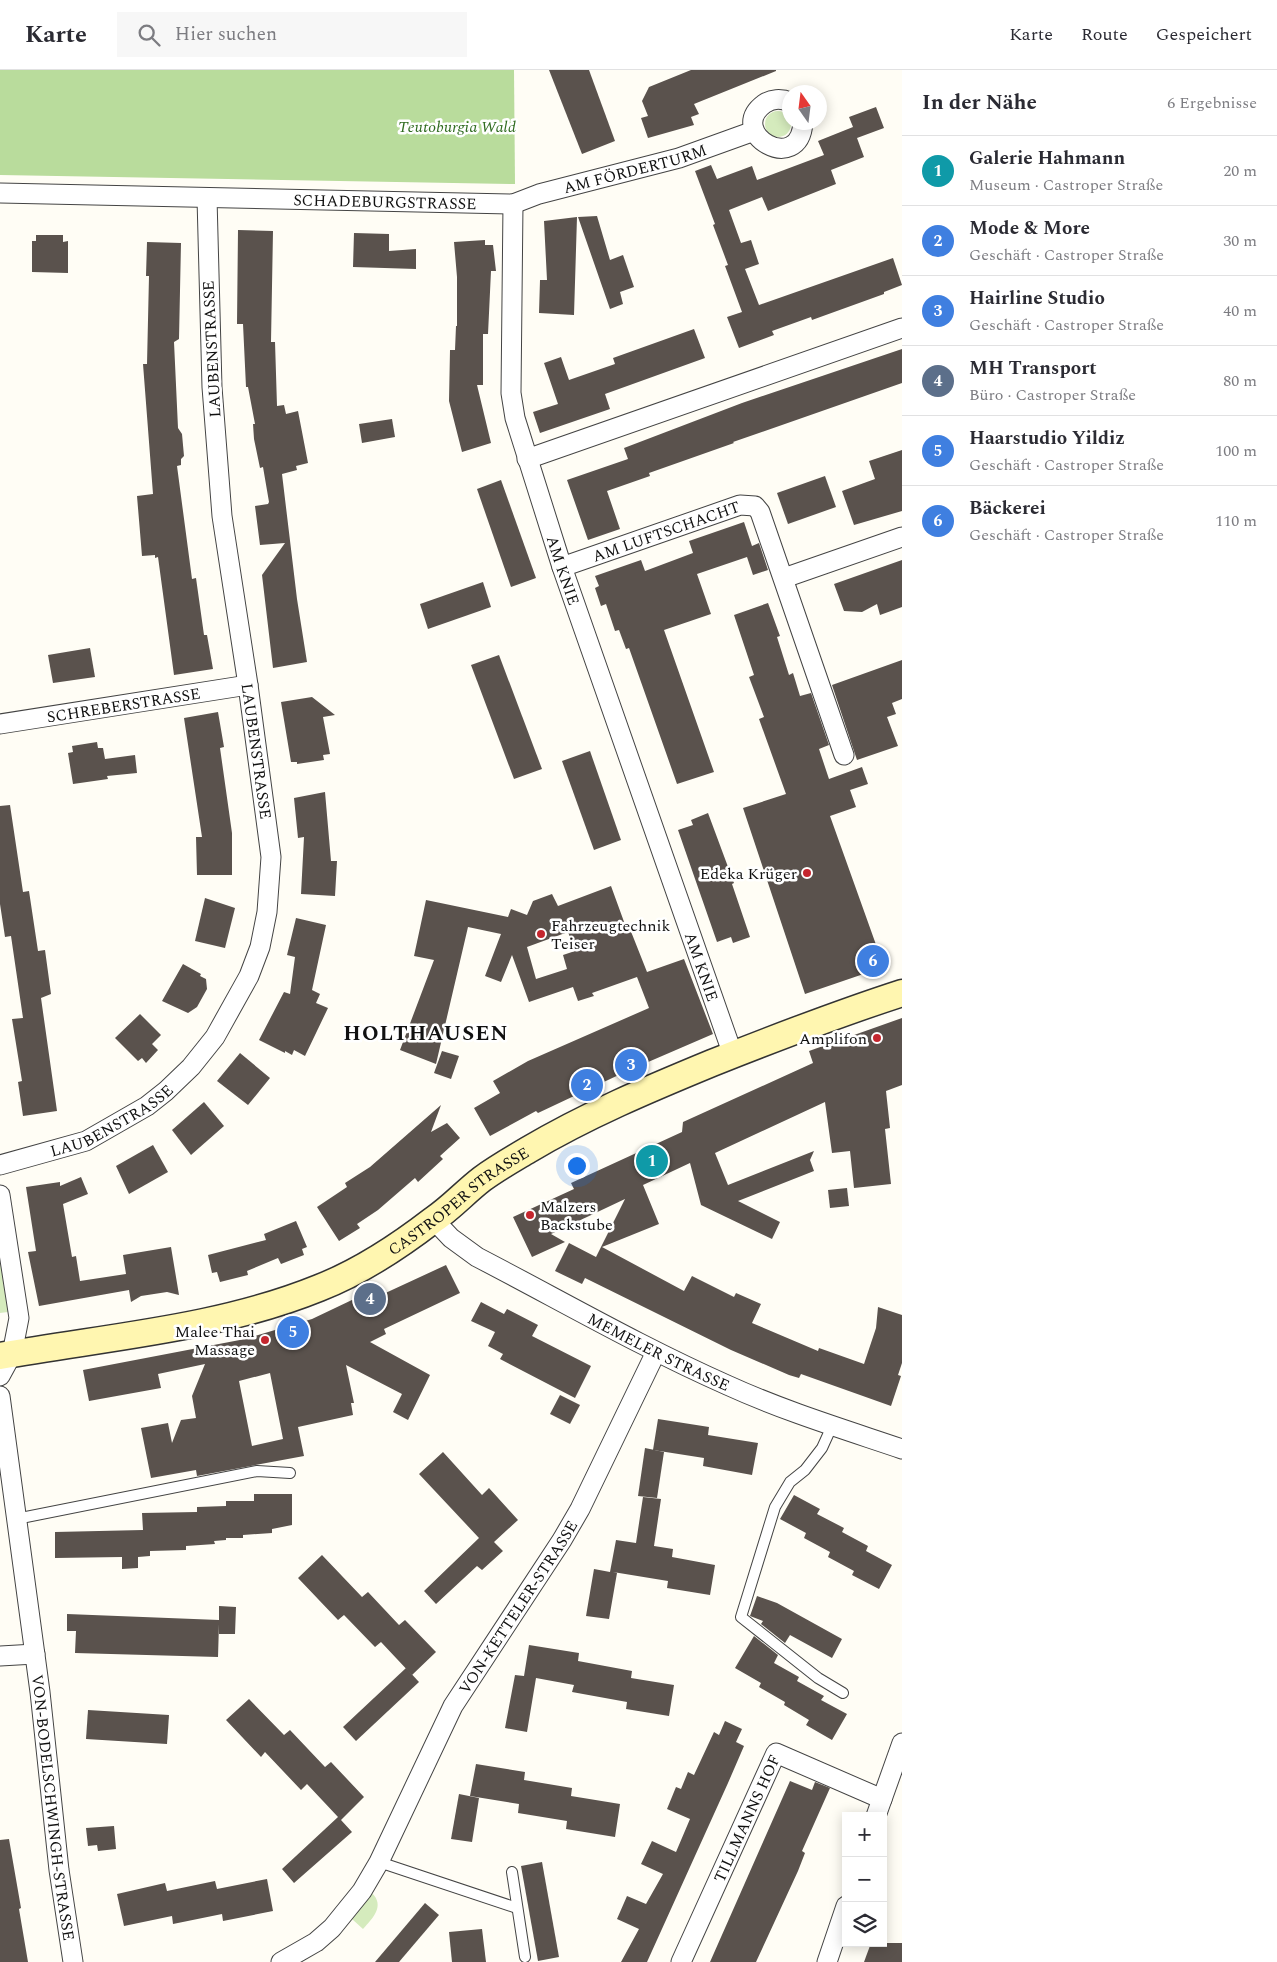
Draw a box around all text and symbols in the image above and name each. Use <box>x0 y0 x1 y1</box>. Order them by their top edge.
search box <box>117 12 467 57</box>
text: Karte <box>25 17 87 53</box>
text: Hier suchen <box>175 20 277 49</box>
icon: search <box>135 21 163 49</box>
text: Karte <box>1009 21 1053 48</box>
text: Route <box>1081 21 1128 48</box>
text: Gespeichert <box>1156 21 1252 48</box>
north arrow <box>782 85 827 130</box>
text: In der Nähe <box>922 87 1037 119</box>
text: 6 Ergebnisse <box>1167 91 1257 115</box>
park label: Teutoburgia Wald <box>398 115 516 139</box>
street label: AM FÖRDERTURM <box>561 138 710 200</box>
text: Galerie Hahmann <box>969 144 1125 173</box>
text: 1 <box>934 159 942 183</box>
text: 20 m <box>1223 159 1257 183</box>
text: Museum · Castroper Straße <box>969 173 1163 197</box>
street label: SCHADEBURGSTRASSE <box>293 188 477 216</box>
text: Mode & More <box>969 214 1090 243</box>
text: 2 <box>934 229 942 253</box>
text: 30 m <box>1223 229 1257 253</box>
text: Geschäft · Castroper Straße <box>969 243 1164 267</box>
street label: LAUBENSTRASSE <box>196 280 228 418</box>
text: Hairline Studio <box>969 284 1105 313</box>
text: 3 <box>934 299 942 323</box>
text: 40 m <box>1223 299 1257 323</box>
text: Geschäft · Castroper Straße <box>969 313 1164 337</box>
text: MH Transport <box>969 354 1097 383</box>
text: 4 <box>934 369 942 393</box>
text: 80 m <box>1223 369 1257 393</box>
text: Büro · Castroper Straße <box>969 383 1136 407</box>
text: Haarstudio Yildiz <box>969 424 1125 453</box>
text: 5 <box>934 439 942 463</box>
text: 100 m <box>1215 439 1257 463</box>
text: Geschäft · Castroper Straße <box>969 453 1164 477</box>
text: Bäckerei <box>969 494 1046 523</box>
street label: AM LUFTSCHACHT <box>589 495 743 569</box>
text: 6 <box>934 509 942 533</box>
text: 110 m <box>1215 509 1257 533</box>
text: Geschäft · Castroper Straße <box>969 523 1164 547</box>
street label: AM KNIE <box>540 533 585 609</box>
street label: SCHREBERSTRASSE <box>45 682 202 729</box>
street label: LAUBENSTRASSE <box>235 682 277 821</box>
place label: Edeka Krüger <box>700 862 797 886</box>
marker: Edeka Krüger <box>801 867 813 879</box>
place label: Fahrzeugtechnik Teiser <box>551 914 671 956</box>
marker: Fahrzeugtechnik Teiser <box>535 928 547 940</box>
street label: AM KNIE <box>678 929 724 1005</box>
pin: 6 <box>857 942 889 980</box>
district label: HOLTHAUSEN <box>343 1018 509 1050</box>
place label: Amplifon <box>799 1027 867 1051</box>
marker: Amplifon <box>871 1032 883 1044</box>
pin: 3 <box>615 1046 647 1084</box>
pin: 2 <box>571 1066 603 1104</box>
street label: LAUBENSTRASSE <box>48 1079 179 1163</box>
street label: CASTROPER STRASSE <box>383 1141 534 1262</box>
pin: 1 <box>636 1142 668 1180</box>
your location <box>564 1153 590 1179</box>
place label: Malzers Backstube <box>540 1195 613 1237</box>
marker: Malzers Backstube <box>524 1209 536 1221</box>
pin: 4 <box>354 1280 386 1318</box>
street label: MEMELER STRASSE <box>583 1307 733 1398</box>
pin: 5 <box>277 1313 309 1351</box>
place label: Malee Thai Massage <box>175 1320 255 1362</box>
marker: Malee Thai Massage <box>259 1334 271 1346</box>
street label: VON-KETTELER-STRASSE <box>453 1516 584 1699</box>
street label: VON-BODELSCHWINGH-STRASSE <box>25 1673 81 1942</box>
street label: TILLMANNS HOF <box>708 1751 787 1886</box>
map controls <box>842 1812 887 1947</box>
button: + <box>842 1812 887 1857</box>
button: − <box>842 1857 887 1902</box>
button: layers <box>842 1902 887 1947</box>

